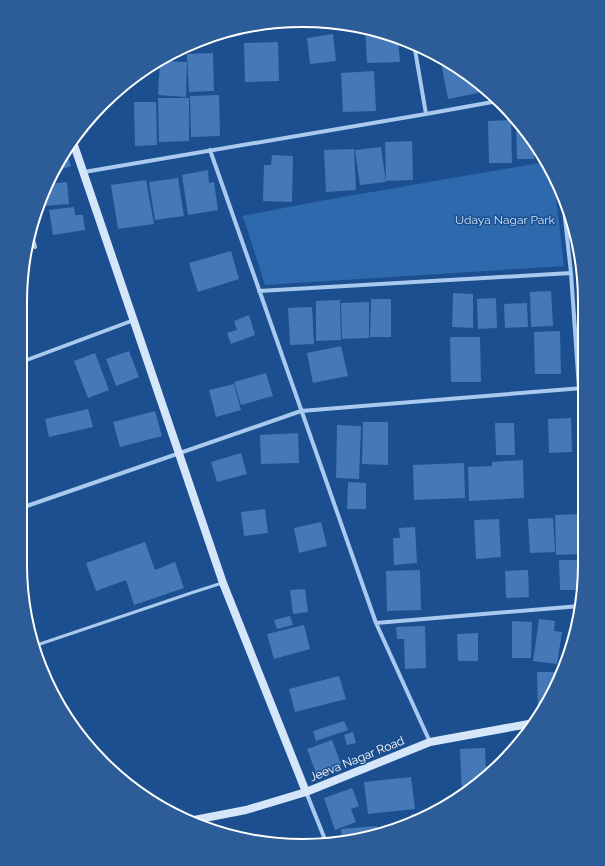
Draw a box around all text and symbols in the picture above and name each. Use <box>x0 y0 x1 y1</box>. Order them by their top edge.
park label: Udaya Nagar Park <box>455 213 556 227</box>
street label: Jeeva Nagar Road <box>308 734 406 784</box>

